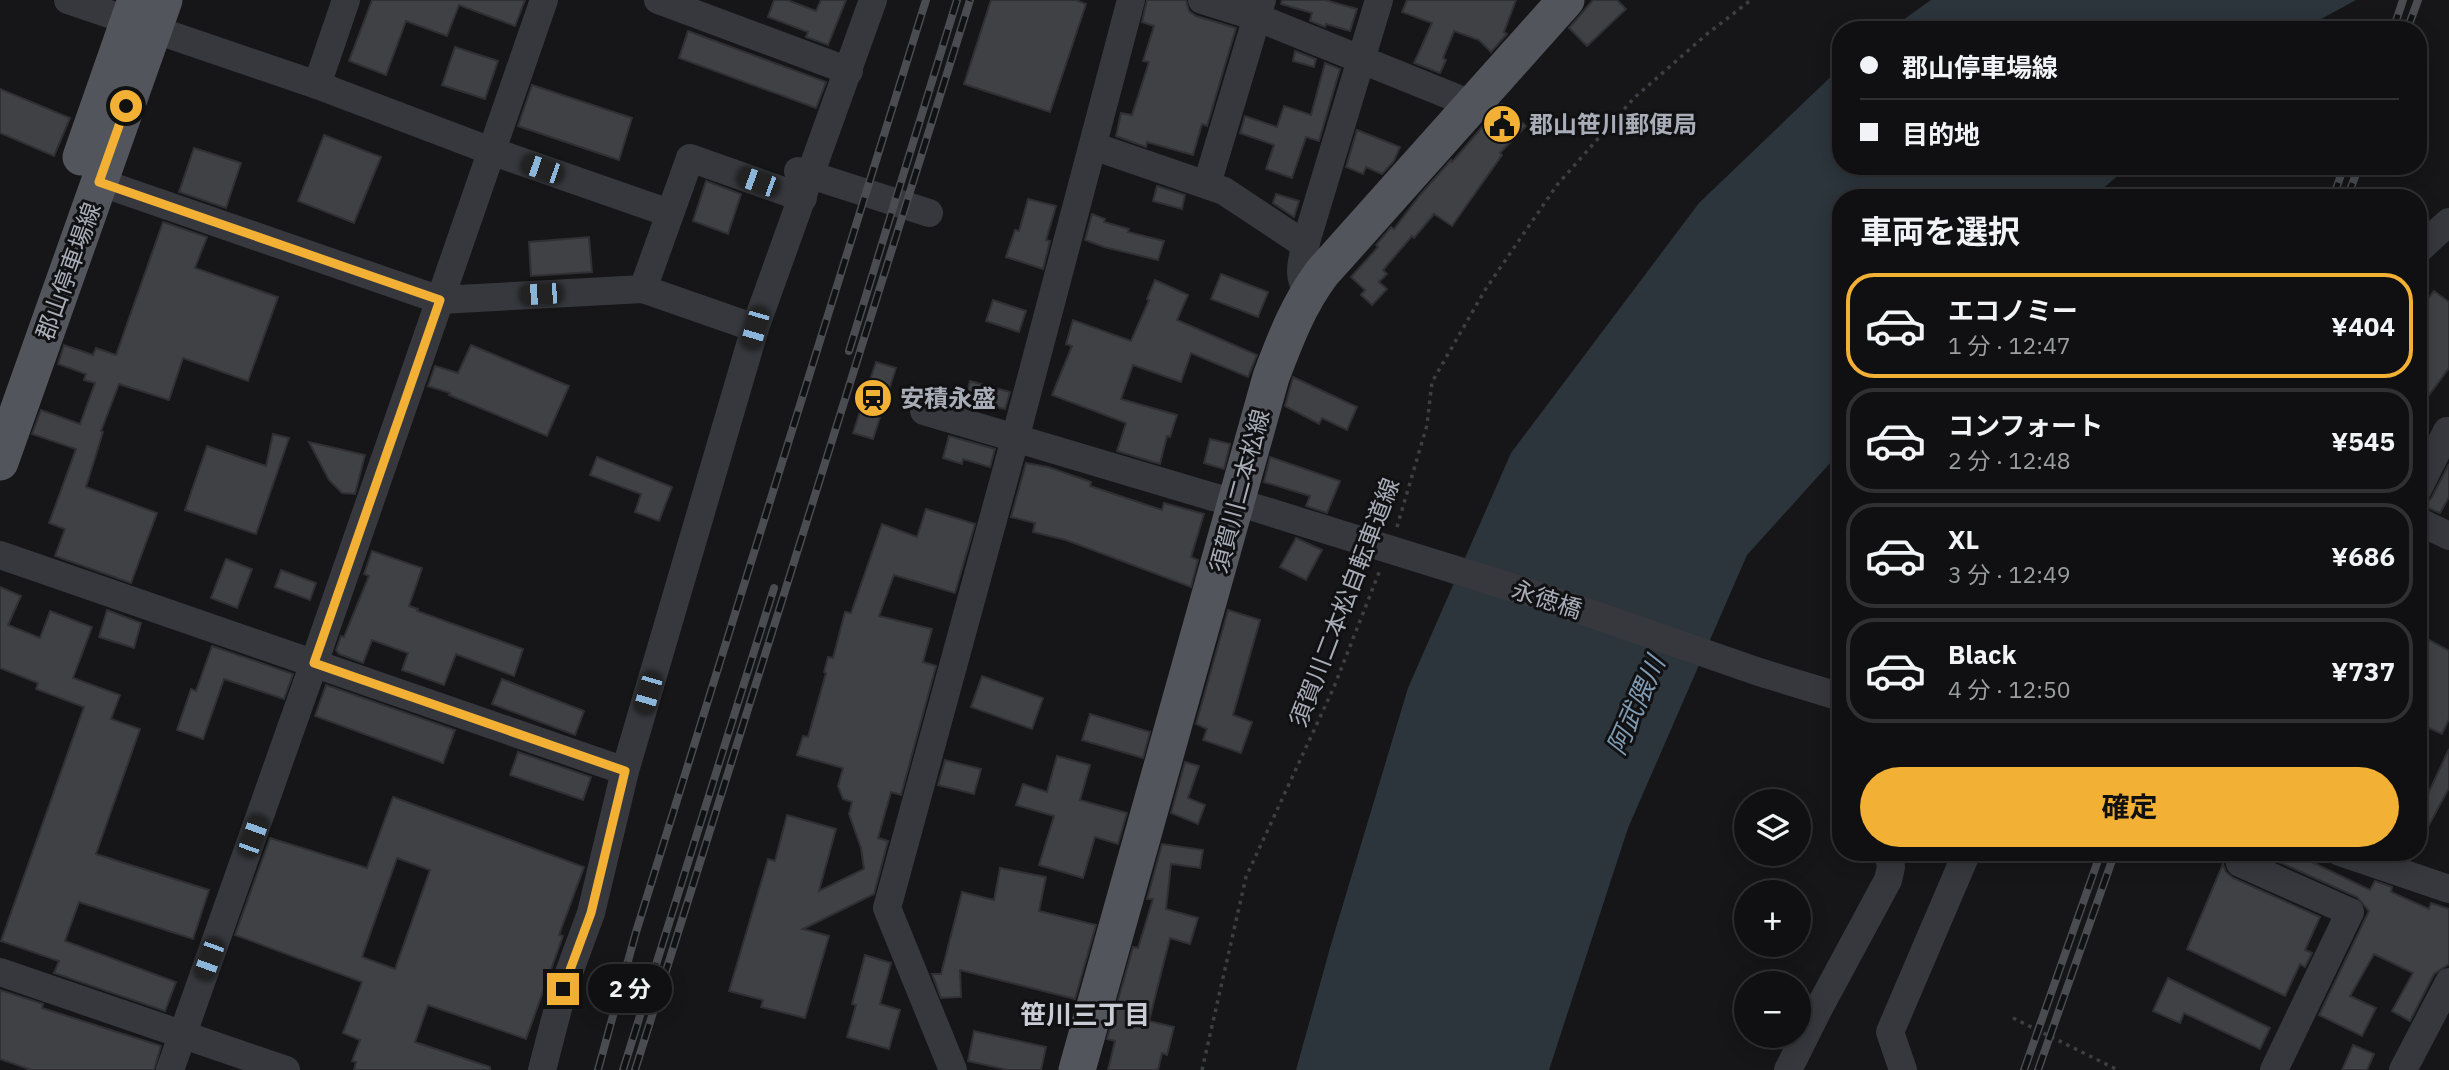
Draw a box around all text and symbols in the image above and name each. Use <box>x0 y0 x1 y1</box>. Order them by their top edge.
text: 郡山停車場線 <box>1902 50 2058 84</box>
route start <box>110 90 142 122</box>
public building icon: 郡山笹川郵便局 <box>1481 103 1523 145</box>
place label: 郡山笹川郵便局 <box>1529 108 1697 140</box>
text: 目的地 <box>1902 117 1980 151</box>
car <box>519 152 566 186</box>
car <box>735 165 782 199</box>
street label: 郡山停車場線 <box>28 198 108 344</box>
text: 車両を選択 <box>1860 210 2020 252</box>
car <box>520 282 563 306</box>
text: エコノミー <box>1948 293 2078 327</box>
icon: car <box>1864 294 1927 357</box>
car <box>740 305 771 351</box>
text: ¥404 <box>2331 309 2395 343</box>
text: 1 分 · 12:47 <box>1948 330 2071 360</box>
station icon: 安積永盛 <box>852 377 894 419</box>
place label: 安積永盛 <box>900 382 996 414</box>
street label: 須賀川二本松線 <box>1202 406 1276 576</box>
text: コンフォート <box>1948 408 2103 442</box>
icon: car <box>1864 409 1927 472</box>
text: ¥545 <box>2331 424 2395 458</box>
text: 2 分 · 12:48 <box>1948 445 2071 475</box>
street label: 須賀川二本松自転車道線 <box>1282 473 1406 731</box>
text: XL <box>1948 522 1979 556</box>
icon: car <box>1864 524 1927 587</box>
text: ¥686 <box>2331 539 2395 573</box>
text: 3 分 · 12:49 <box>1948 559 2071 589</box>
street label: 永徳橋 <box>1508 573 1586 625</box>
text: Black <box>1948 637 2016 671</box>
icon: car <box>1864 639 1927 702</box>
water label: 阿武隈川 <box>1598 648 1673 759</box>
text: ¥737 <box>2331 654 2395 688</box>
car <box>633 670 664 716</box>
text: 4 分 · 12:50 <box>1948 674 2071 704</box>
button: 確定 <box>1860 767 2399 847</box>
map controls <box>1734 789 1811 1048</box>
button: layers <box>1734 789 1811 866</box>
car <box>236 813 271 859</box>
button: + <box>1734 880 1811 957</box>
car <box>192 936 227 982</box>
callout: 2 分 <box>588 964 672 1014</box>
button: − <box>1734 971 1811 1048</box>
route end <box>547 973 579 1005</box>
text: 2 分 <box>609 973 651 1003</box>
district label: 笹川三丁目 <box>1020 997 1150 1031</box>

